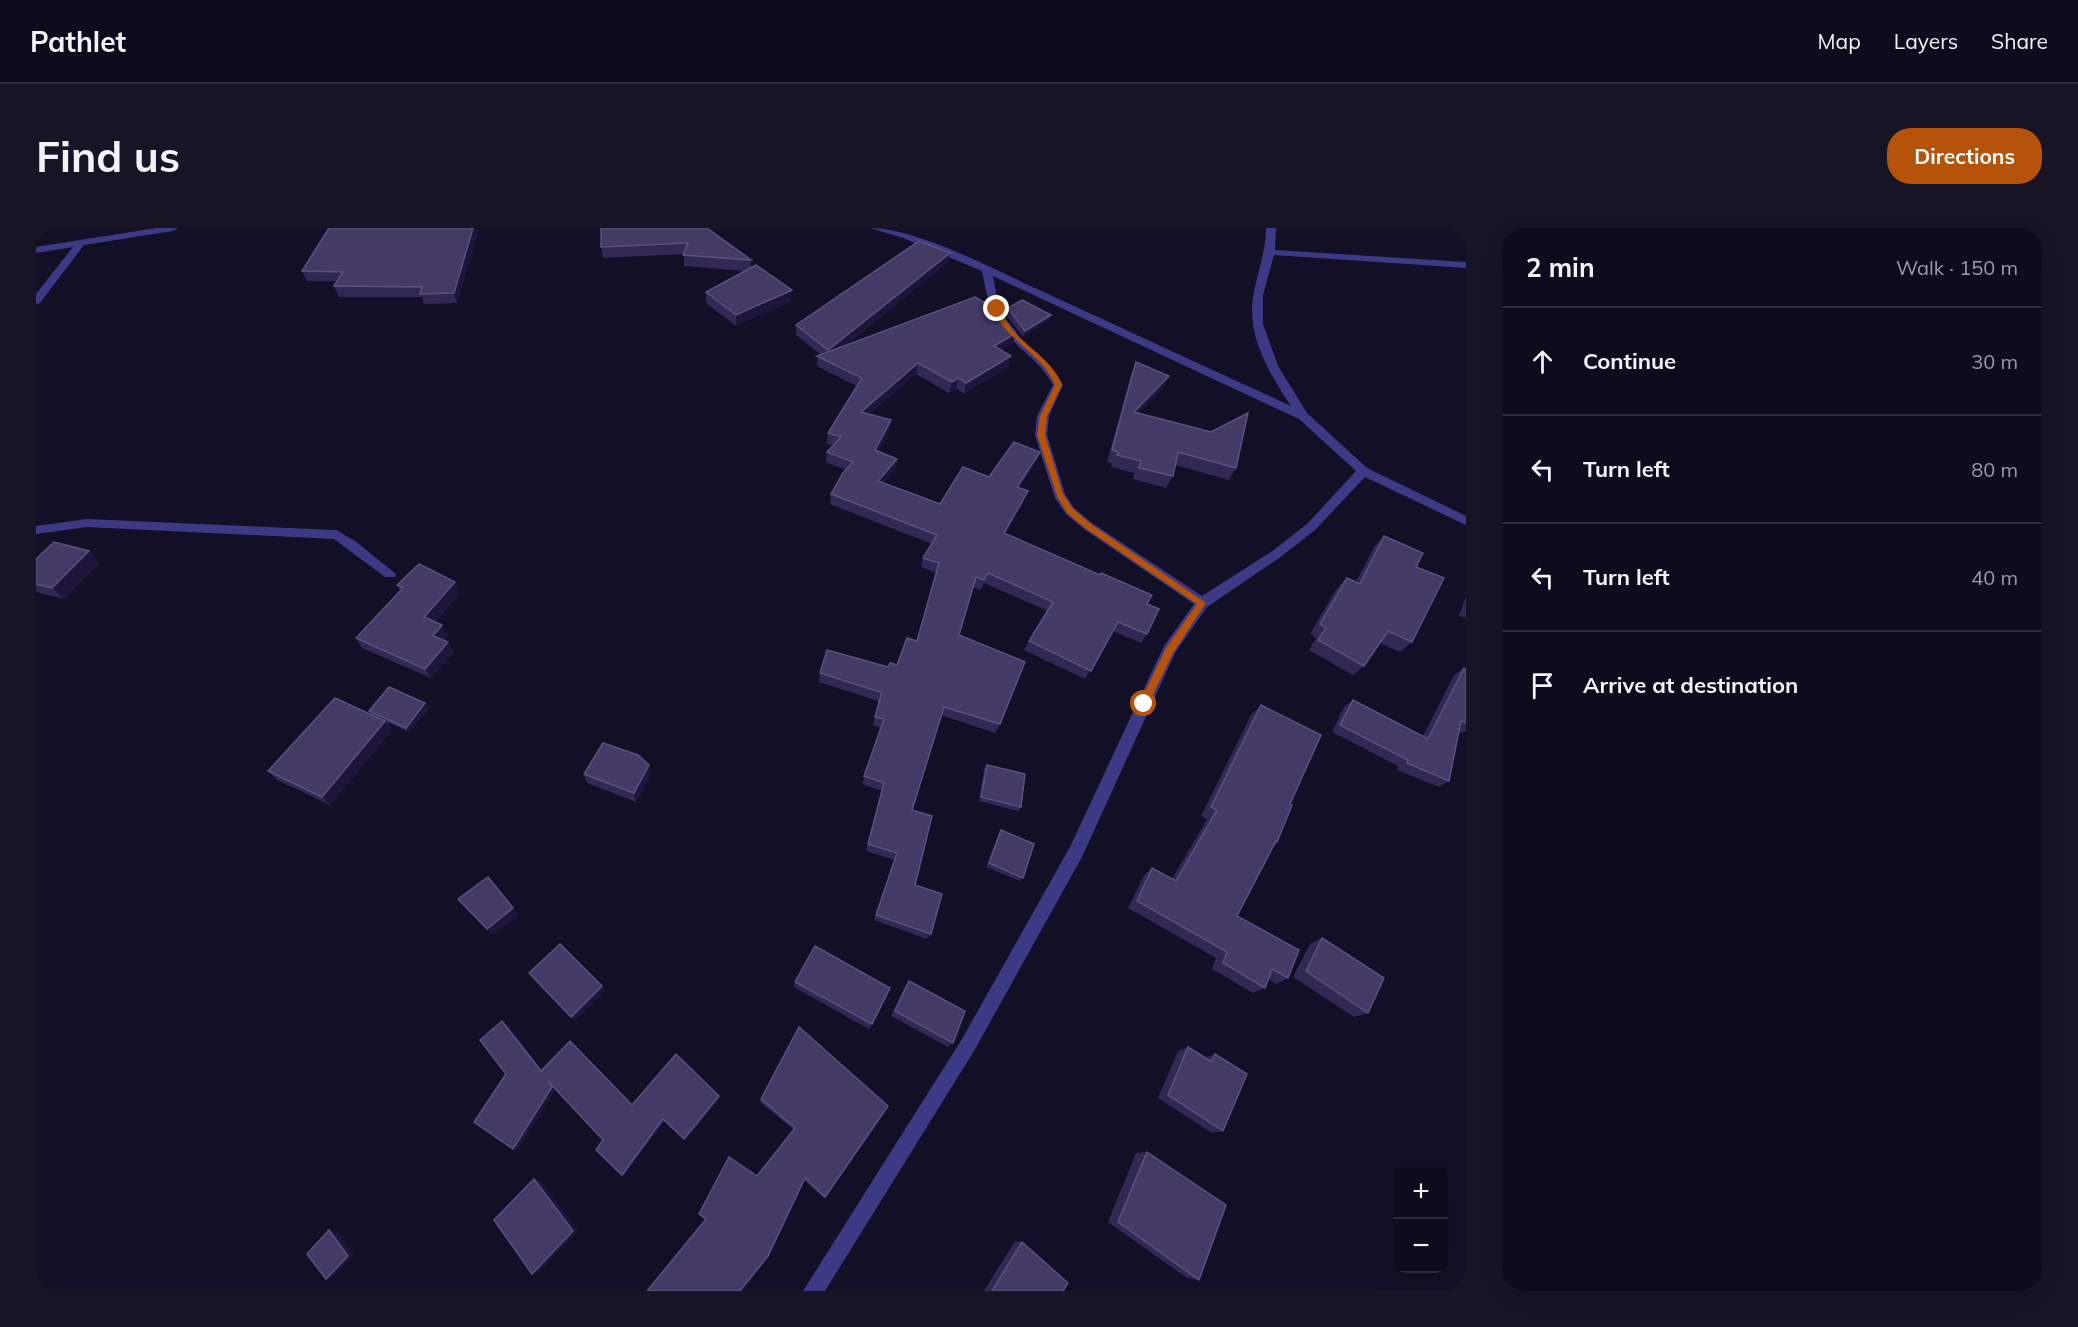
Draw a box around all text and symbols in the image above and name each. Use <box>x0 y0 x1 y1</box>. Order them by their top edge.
text: Pathlet <box>30 24 126 59</box>
text: Map <box>1818 28 1861 54</box>
text: Layers <box>1894 28 1958 54</box>
text: Share <box>1991 28 2048 54</box>
button: Directions <box>1887 128 2042 184</box>
text: Find us <box>36 130 180 183</box>
text: 2 min <box>1526 251 1595 284</box>
text: Walk · 150 m <box>1896 255 2018 280</box>
route end <box>983 295 1009 321</box>
icon: ahead <box>1526 345 1559 378</box>
text: Continue <box>1583 347 1676 375</box>
text: 30 m <box>1971 349 2018 374</box>
icon: left <box>1526 453 1559 486</box>
text: Turn left <box>1583 455 1670 483</box>
text: 80 m <box>1971 457 2018 482</box>
icon: left <box>1526 561 1559 594</box>
text: Turn left <box>1583 563 1670 591</box>
text: 40 m <box>1971 565 2018 590</box>
icon: arrive <box>1526 669 1559 702</box>
text: Arrive at destination <box>1583 671 1798 699</box>
route start <box>1130 690 1156 716</box>
map controls <box>1394 1165 1448 1273</box>
button: + <box>1394 1165 1448 1219</box>
button: − <box>1394 1219 1448 1273</box>

